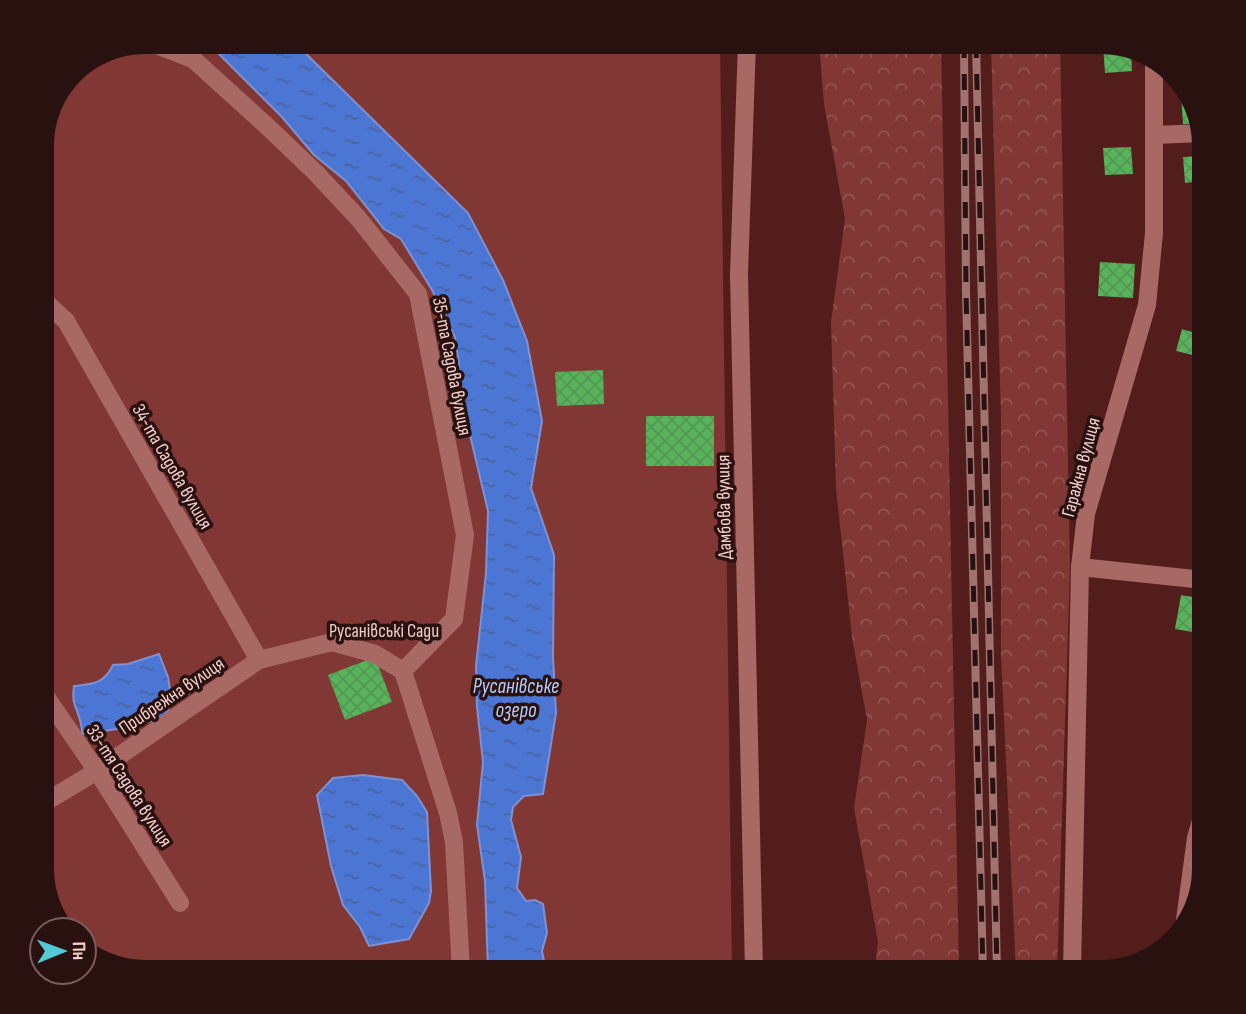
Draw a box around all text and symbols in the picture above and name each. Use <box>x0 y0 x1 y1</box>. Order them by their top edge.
street label: 35-та Садова вулиця <box>427 295 476 437</box>
street label: 34-та Садова вулиця <box>127 400 217 533</box>
street label: Гаражна вулиця <box>1057 415 1106 520</box>
street label: Дамбова вулиця <box>712 454 737 560</box>
park label: Русанівські Сади <box>329 620 439 643</box>
street label: Прибрежна вулиця <box>115 652 229 740</box>
water label: Русанівське озеро <box>473 674 559 723</box>
street label: 33-тя Садова вулиця <box>81 720 177 851</box>
north arrow <box>28 916 98 986</box>
text: Пн <box>67 941 90 960</box>

